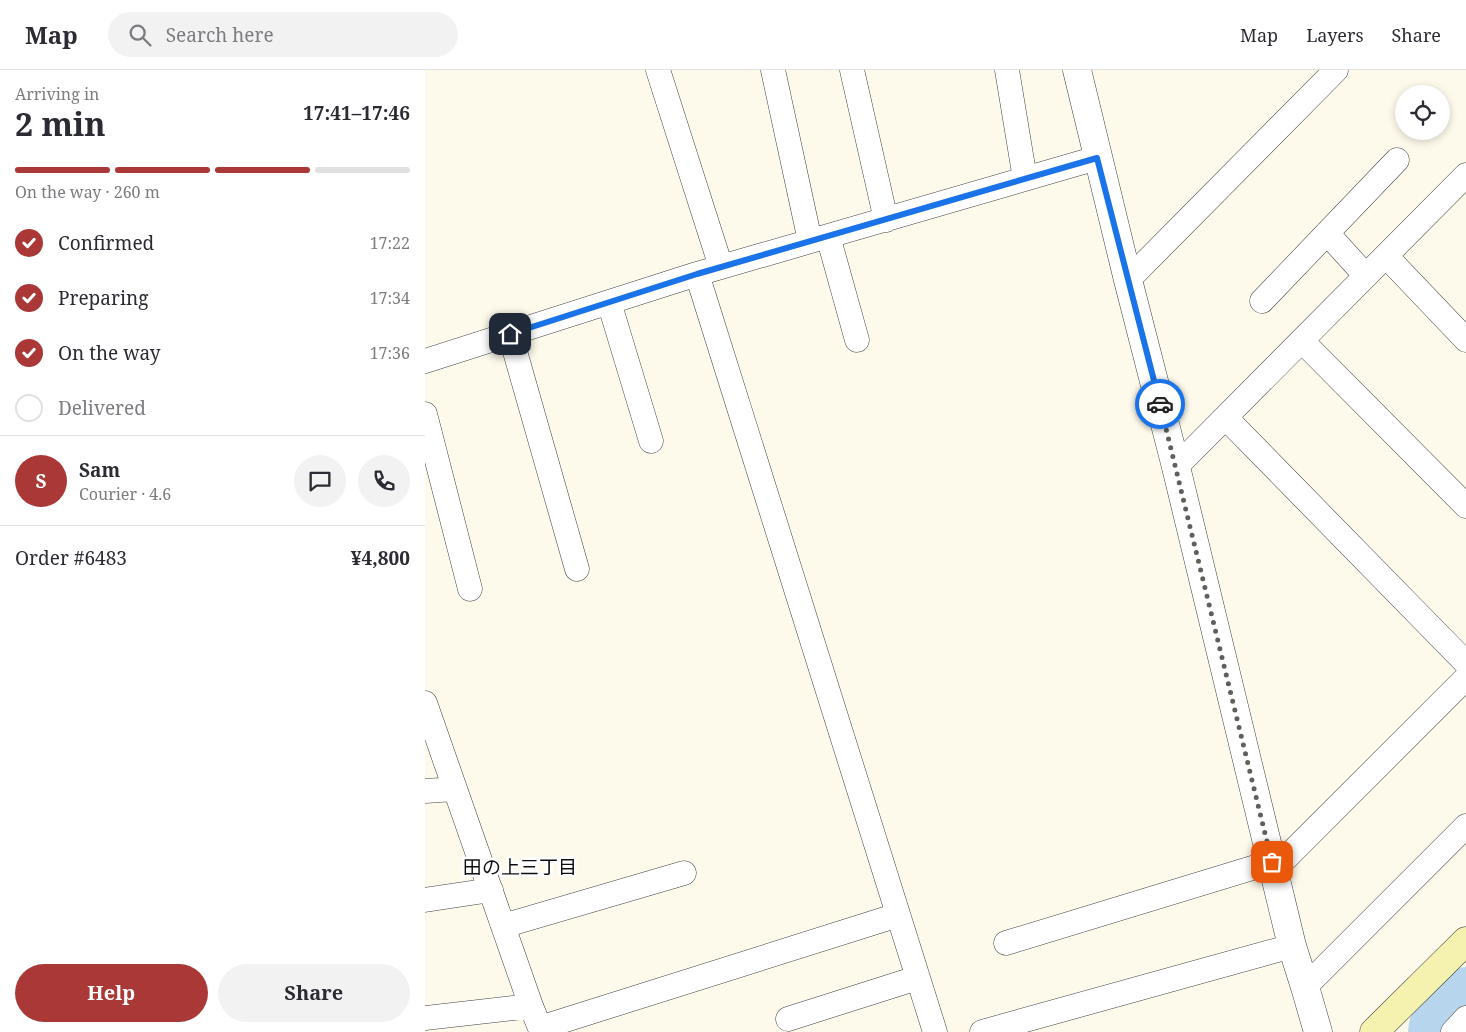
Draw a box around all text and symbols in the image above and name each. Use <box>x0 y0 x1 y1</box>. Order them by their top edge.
search box <box>108 12 458 57</box>
text: Map <box>25 18 78 51</box>
icon: search <box>126 21 154 49</box>
text: Search here <box>166 22 274 48</box>
text: Map <box>1240 23 1278 47</box>
text: Layers <box>1306 23 1364 47</box>
text: Share <box>1392 23 1441 47</box>
text: Arriving in <box>15 83 99 105</box>
map controls <box>1395 85 1450 140</box>
button: locate <box>1395 85 1450 140</box>
text: 17:41–17:46 <box>303 100 410 126</box>
text: 2 min <box>15 102 106 145</box>
text: On the way · 260 m <box>15 181 160 203</box>
icon: check <box>15 229 43 257</box>
text: Confirmed <box>58 230 154 256</box>
text: 17:22 <box>370 232 410 254</box>
icon: check <box>15 284 43 312</box>
text: Preparing <box>58 285 148 311</box>
text: 17:34 <box>370 287 410 309</box>
pin <box>489 313 531 355</box>
icon: home <box>496 320 524 348</box>
icon: check <box>15 339 43 367</box>
text: On the way <box>58 340 161 366</box>
text: 17:36 <box>370 342 410 364</box>
courier <box>1135 379 1185 429</box>
icon: car <box>1146 390 1174 418</box>
text: Delivered <box>58 395 146 421</box>
button: chat <box>294 455 346 507</box>
button: phone <box>358 455 410 507</box>
text: Sam <box>79 457 120 483</box>
text: S <box>35 468 47 494</box>
text: Courier · 4.6 <box>79 483 171 505</box>
text: Order #6483 <box>15 545 127 571</box>
text: ¥4,800 <box>351 545 410 571</box>
pin <box>1251 841 1293 883</box>
icon: bag <box>1258 848 1286 876</box>
district label: 田の上三丁目 <box>463 854 577 880</box>
button: Help <box>15 964 208 1022</box>
button: Share <box>218 964 410 1022</box>

